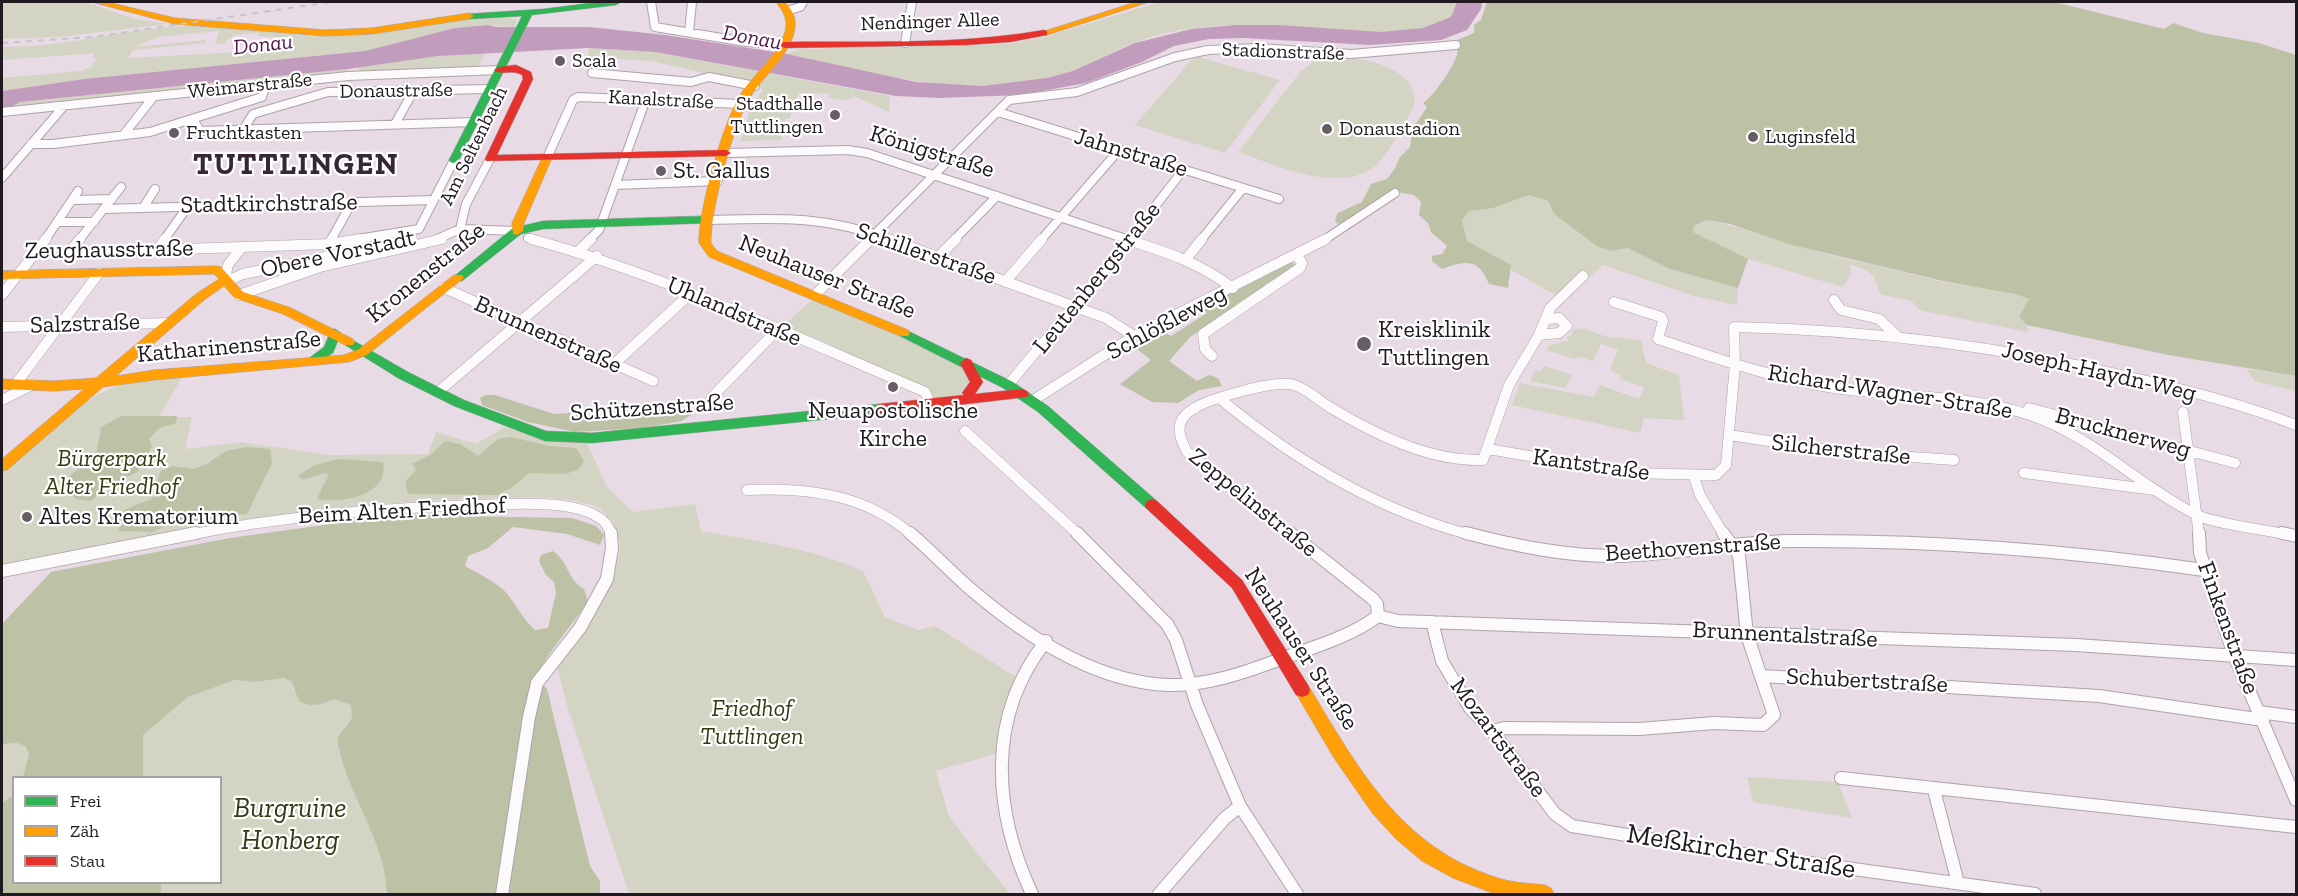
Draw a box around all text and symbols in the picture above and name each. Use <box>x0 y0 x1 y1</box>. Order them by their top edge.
street label: Nendinger Allee <box>860 8 1000 36</box>
water label: Donau <box>720 20 784 56</box>
water label: Donau <box>232 29 294 61</box>
street label: Stadionstraße <box>1221 38 1345 66</box>
place label: Scala <box>572 49 617 73</box>
marker: Scala <box>553 54 567 68</box>
street label: Weimarstraße <box>187 68 313 104</box>
street label: Donaustraße <box>339 78 453 104</box>
street label: Am Seltenbach <box>435 83 513 209</box>
street label: Kanalstraße <box>608 85 714 115</box>
place label: Stadthalle Tuttlingen <box>730 92 823 139</box>
marker: Stadthalle Tuttlingen <box>828 108 842 122</box>
place label: Donaustadion <box>1339 117 1460 141</box>
street label: Königstraße <box>866 119 998 185</box>
place label: Fruchtkasten <box>186 121 302 145</box>
street label: Jahnstraße <box>1071 122 1191 184</box>
marker: Donaustadion <box>1320 122 1334 136</box>
place label: Luginsfeld <box>1765 125 1856 149</box>
marker: Fruchtkasten <box>167 126 181 140</box>
marker: Luginsfeld <box>1746 130 1760 144</box>
district label: TUTTLINGEN <box>193 147 399 183</box>
place label: St. Gallus <box>673 157 770 185</box>
marker: St. Gallus <box>654 164 668 178</box>
street label: Stadtkirchstraße <box>180 188 358 220</box>
street label: Leutenbergstraße <box>1027 196 1167 360</box>
street label: Kronenstraße <box>361 216 491 330</box>
street label: Schillerstraße <box>852 217 1000 291</box>
street label: Obere Vorstadt <box>258 224 418 284</box>
street label: Neuhauser Straße <box>734 228 920 326</box>
street label: Zeughausstraße <box>24 234 194 266</box>
street label: Uhlandstraße <box>662 271 806 353</box>
street label: Schlößleweg <box>1102 279 1232 367</box>
street label: Brunnenstraße <box>470 290 626 380</box>
street label: Salzstraße <box>30 308 140 340</box>
place label: Kreisklinik Tuttlingen <box>1378 316 1491 372</box>
street label: Katharinenstraße <box>136 325 322 369</box>
marker: Kreisklinik Tuttlingen <box>1355 335 1373 353</box>
street label: Joseph-Haydn-Weg <box>1999 336 2199 408</box>
street label: Richard-Wagner-Straße <box>1765 358 2015 426</box>
marker: Neuapostolische Kirche <box>886 380 900 394</box>
street label: Schützenstraße <box>569 388 735 428</box>
place label: Neuapostolische Kirche <box>808 397 978 453</box>
street label: Brucknerweg <box>2052 401 2194 465</box>
street label: Silcherstraße <box>1770 428 1912 472</box>
street label: Zeppelinstraße <box>1183 442 1323 564</box>
street label: Kantstraße <box>1531 443 1651 487</box>
park label: Bürgerpark Alter Friedhof <box>45 445 179 501</box>
street label: Beim Alten Friedhof <box>297 491 507 531</box>
place label: Altes Krematorium <box>39 503 238 531</box>
marker: Altes Krematorium <box>20 510 34 524</box>
street label: Beethovenstraße <box>1604 527 1782 569</box>
street label: Finkenstraße <box>2191 558 2265 698</box>
street label: Neuhauser Straße <box>1238 562 1364 736</box>
street label: Brunnentalstraße <box>1692 616 1878 654</box>
street label: Schubertstraße <box>1785 662 1949 700</box>
street label: Mozartstraße <box>1444 672 1552 804</box>
park label: Friedhof Tuttlingen <box>700 695 804 751</box>
legend <box>12 776 222 884</box>
text: Frei <box>70 790 101 812</box>
park label: Burgruine Honberg <box>233 792 347 858</box>
street label: Meßkircher Straße <box>1624 817 1858 887</box>
text: Zäh <box>70 820 99 842</box>
text: Stau <box>70 850 105 872</box>

